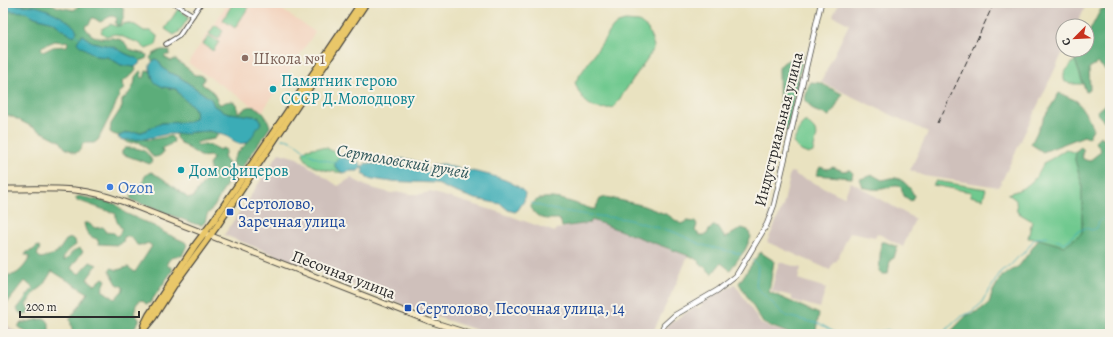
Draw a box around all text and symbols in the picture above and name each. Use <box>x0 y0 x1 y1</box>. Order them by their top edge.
north arrow <box>1055 18 1095 58</box>
text: С <box>1058 36 1075 48</box>
place label: Школа №1 <box>253 48 326 70</box>
street label: Индустриальная улица <box>749 49 809 209</box>
marker: Школа №1 <box>240 53 250 63</box>
place label: Памятник герою СССР Д.Молодцову <box>281 70 416 110</box>
marker: Памятник герою СССР Д.Молодцову <box>268 84 278 94</box>
water label: Сертоловский ручей <box>335 139 471 184</box>
place label: Дом офицеров <box>189 160 289 182</box>
marker: Дом офицеров <box>176 165 186 175</box>
place label: Ozon <box>118 177 153 199</box>
marker: Ozon <box>105 182 115 192</box>
place label: Сертолово, Заречная улица <box>238 193 346 233</box>
marker: Сертолово, Заречная улица <box>225 207 235 217</box>
street label: Песочная улица <box>289 245 399 305</box>
scale bar <box>20 293 139 319</box>
place label: Сертолово, Песочная улица, 14 <box>416 298 625 320</box>
text: 200 m <box>26 299 57 315</box>
marker: Сертолово, Песочная улица, 14 <box>403 303 413 313</box>

